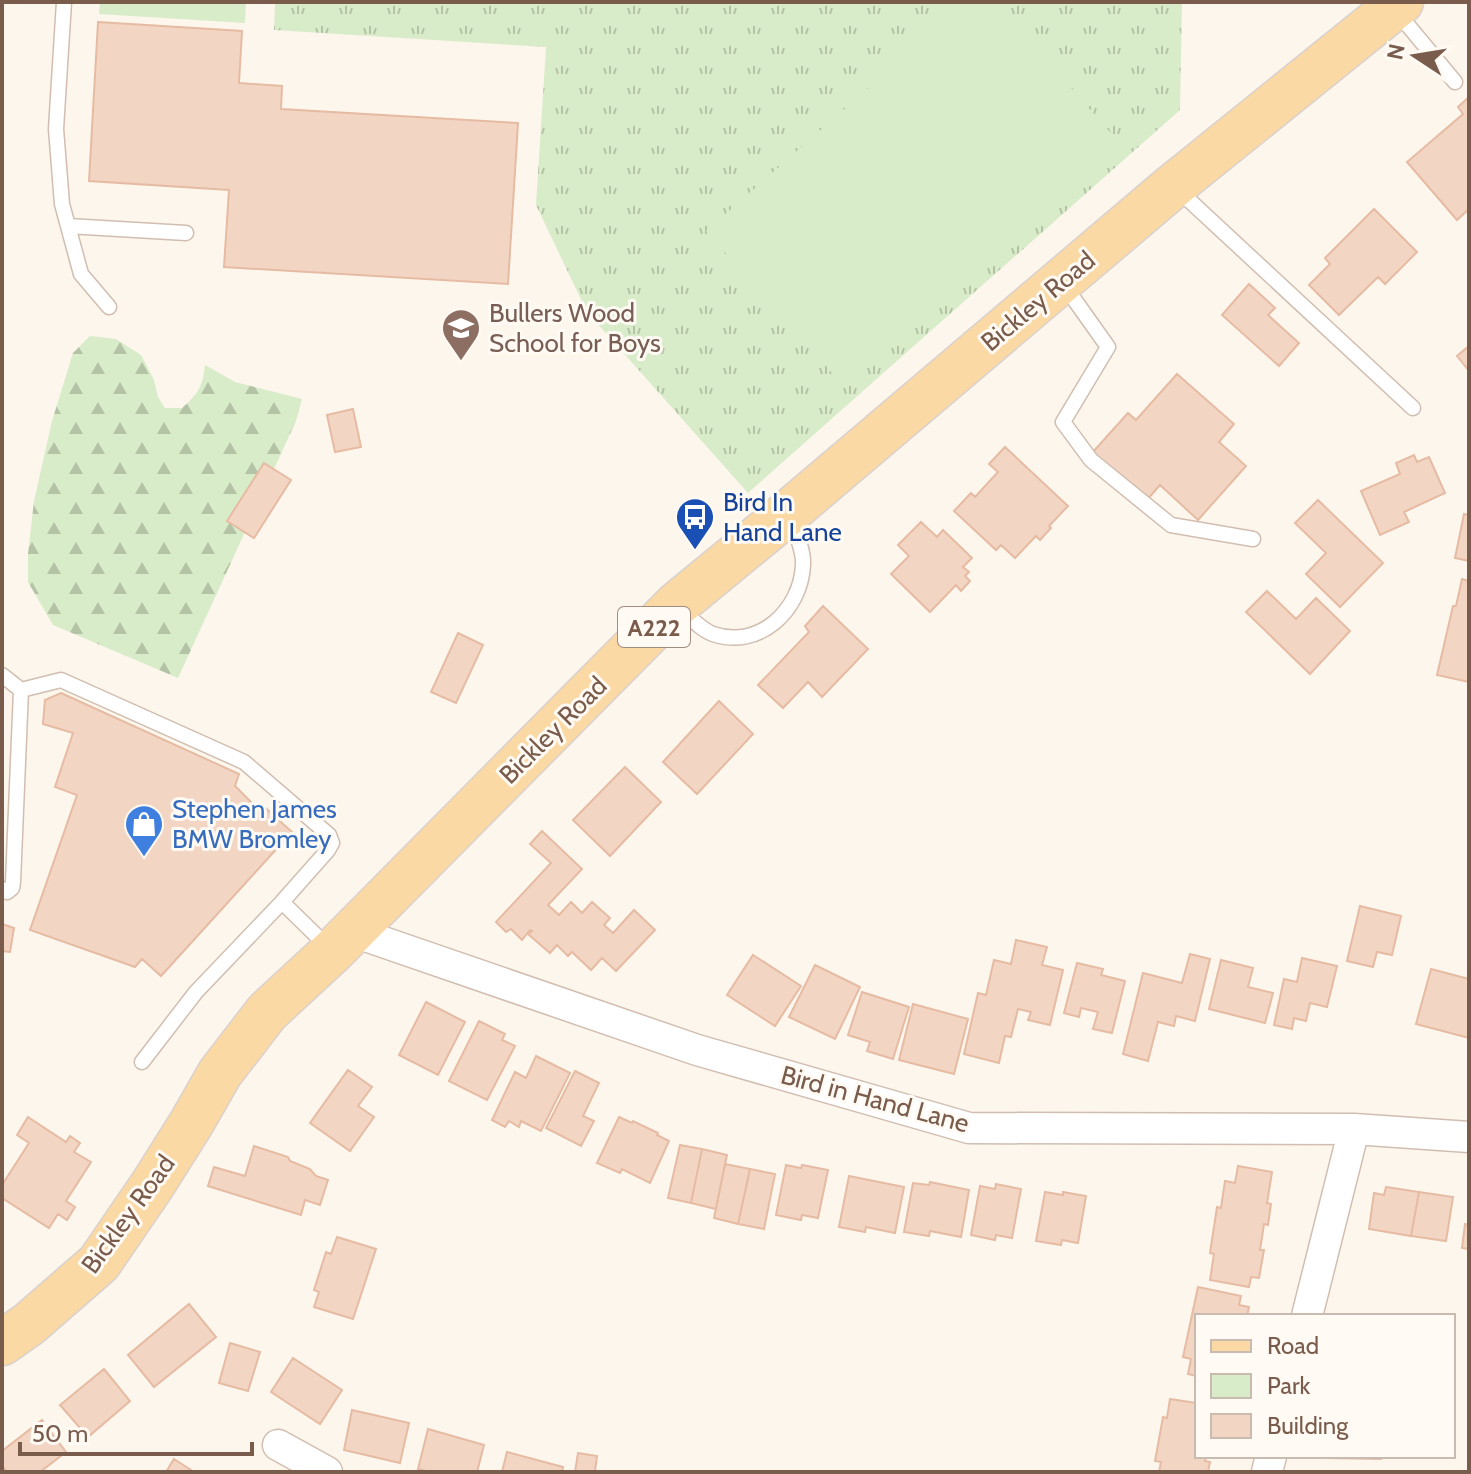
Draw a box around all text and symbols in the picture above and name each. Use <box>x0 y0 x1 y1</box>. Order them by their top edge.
north arrow <box>1375 16 1455 96</box>
text: N <box>1381 42 1411 62</box>
street label: Bickley Road <box>975 244 1101 358</box>
place label: Bullers Wood School for Boys <box>489 297 661 359</box>
school or university icon: Bullers Wood School for Boys <box>440 307 482 362</box>
place label: Bird In Hand Lane <box>723 486 842 548</box>
bus stop icon: Bird In Hand Lane <box>674 496 716 551</box>
road number: A222 <box>618 607 690 647</box>
street label: Bickley Road <box>493 670 613 790</box>
place label: Stephen James BMW Bromley <box>172 793 337 855</box>
shop icon: Stephen James BMW Bromley <box>123 803 165 858</box>
street label: Bird in Hand Lane <box>777 1058 973 1140</box>
street label: Bickley Road <box>74 1148 182 1280</box>
legend <box>1195 1314 1455 1458</box>
text: Road <box>1267 1331 1319 1360</box>
text: Park <box>1267 1371 1310 1400</box>
scale bar <box>20 1406 252 1456</box>
text: Building <box>1267 1411 1349 1440</box>
text: 50 m <box>32 1419 88 1448</box>

